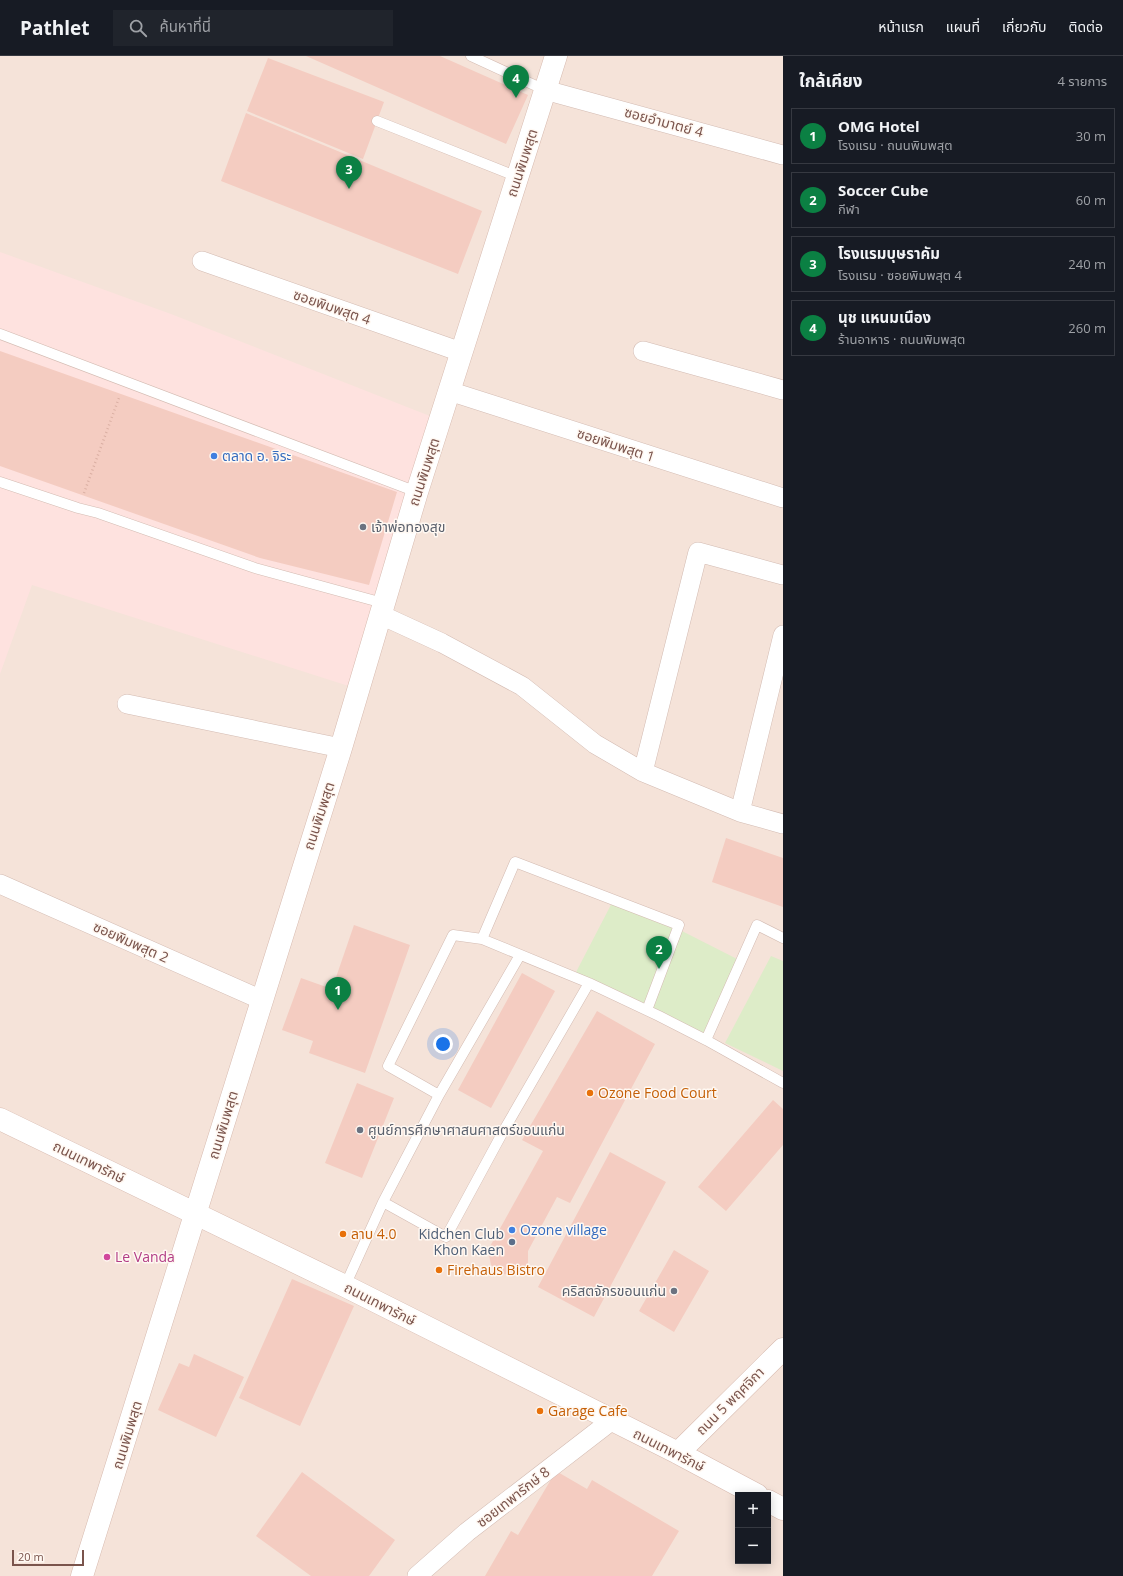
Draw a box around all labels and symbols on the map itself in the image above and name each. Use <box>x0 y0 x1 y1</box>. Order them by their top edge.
pin: 4 <box>503 65 529 98</box>
street label: ซอยอำมาตย์ 4 <box>623 102 706 141</box>
street label: ถนนพิมพสุต <box>502 126 541 199</box>
pin: 3 <box>336 156 362 189</box>
street label: ซอยพิมพสุต 4 <box>291 284 373 329</box>
street label: ซอยพิมพสุต 1 <box>575 423 657 466</box>
street label: ถนนพิมพสุต <box>404 435 443 508</box>
place label: ตลาด อ. จิระ <box>222 446 291 465</box>
marker: ตลาด อ. จิระ <box>209 451 219 461</box>
place label: เจ้าพ่อทองสุข <box>371 517 445 536</box>
marker: เจ้าพ่อทองสุข <box>358 522 368 532</box>
street label: ถนนพิมพสุต <box>299 779 338 852</box>
street label: ซอยพิมพสุต 2 <box>90 916 172 967</box>
pin: 2 <box>646 936 672 969</box>
pin: 1 <box>325 977 351 1010</box>
your location <box>433 1034 453 1054</box>
place label: Ozone Food Court <box>598 1083 717 1102</box>
street label: ถนนพิมพสุต <box>203 1088 242 1161</box>
marker: Ozone Food Court <box>585 1088 595 1098</box>
place label: ศูนย์การศึกษาศาสนศาสตร์ขอนแก่น <box>368 1120 565 1139</box>
marker: ศูนย์การศึกษาศาสนศาสตร์ขอนแก่น <box>355 1125 365 1135</box>
street label: ถนนเทพารักษ์ <box>50 1136 128 1187</box>
place label: Ozone village <box>520 1220 607 1239</box>
place label: ลาบ 4.0 <box>351 1224 396 1243</box>
place label: Kidchen Club Khon Kaen <box>418 1224 504 1259</box>
marker: Ozone village <box>507 1225 517 1235</box>
marker: ลาบ 4.0 <box>338 1229 348 1239</box>
marker: Kidchen Club Khon Kaen <box>507 1237 517 1247</box>
place label: Le Vanda <box>115 1247 175 1266</box>
marker: Le Vanda <box>102 1252 112 1262</box>
place label: Firehaus Bistro <box>447 1260 545 1279</box>
marker: Firehaus Bistro <box>434 1265 444 1275</box>
street label: ถนนเทพารักษ์ <box>341 1277 419 1330</box>
place label: คริสตจักรขอนแก่น <box>562 1281 666 1300</box>
marker: คริสตจักรขอนแก่น <box>669 1286 679 1296</box>
street label: ถนน 5 พฤศจิกา <box>691 1362 768 1439</box>
street label: ถนนพิมพสุต <box>107 1398 146 1471</box>
place label: Garage Cafe <box>548 1401 628 1420</box>
marker: Garage Cafe <box>535 1406 545 1416</box>
street label: ถนนเทพารักษ์ <box>630 1423 708 1476</box>
street label: ซอยเทพารักษ์ 8 <box>472 1462 553 1531</box>
scale bar <box>12 1548 84 1567</box>

